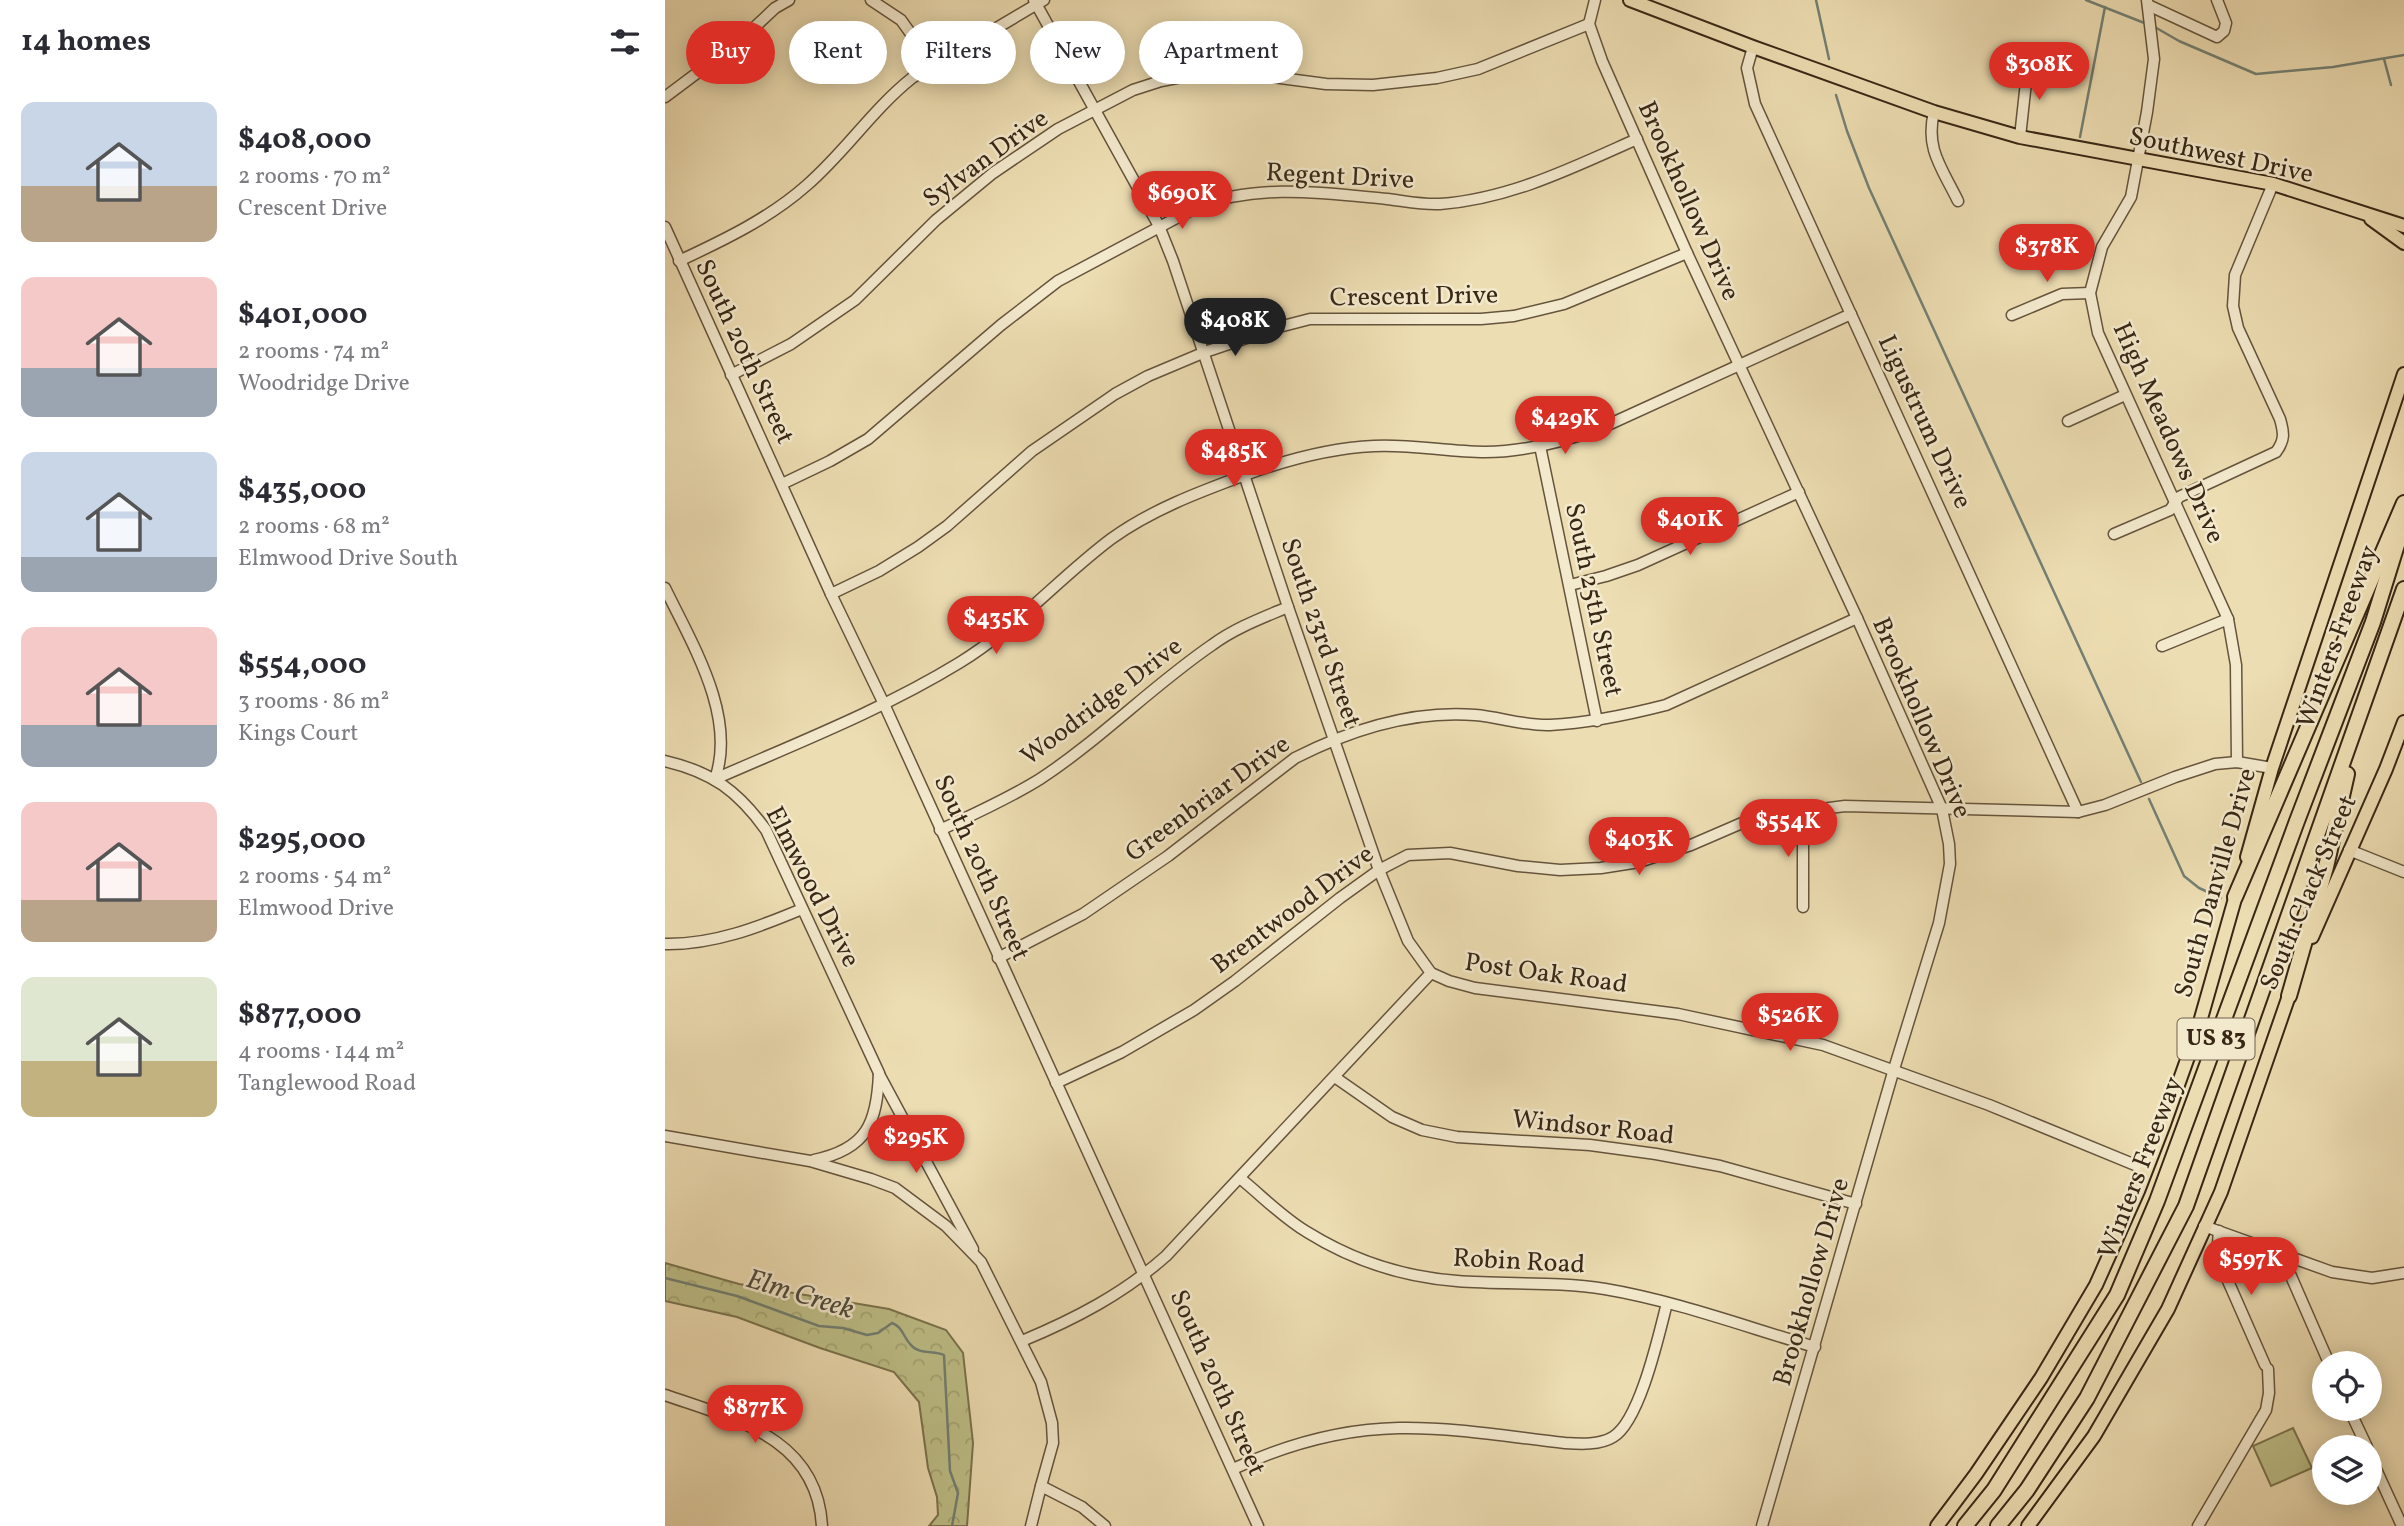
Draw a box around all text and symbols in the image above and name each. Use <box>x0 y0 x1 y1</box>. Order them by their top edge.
text: 14 homes <box>21 21 151 63</box>
chip: Buy <box>686 21 775 84</box>
chip: Rent <box>789 21 887 84</box>
chip: Filters <box>901 21 1016 84</box>
chip: New <box>1030 21 1125 84</box>
chip: Apartment <box>1139 21 1303 84</box>
icon: filters <box>606 23 644 61</box>
pin: $308K <box>1990 42 2088 102</box>
text: $308K <box>2005 49 2073 81</box>
street label: Brookhollow Drive <box>1628 96 1748 306</box>
street label: Sylvan Drive <box>916 101 1056 217</box>
text: $408,000 <box>238 119 371 161</box>
street label: Southwest Drive <box>2126 119 2316 193</box>
icon: home <box>77 130 161 214</box>
street label: Regent Drive <box>1265 155 1415 199</box>
text: 2 rooms · 70 m² <box>238 161 391 193</box>
pin: $690K <box>1133 172 1231 231</box>
text: $690K <box>1147 178 1217 210</box>
text: Crescent Drive <box>238 193 387 225</box>
pin: $378K <box>1998 224 2096 284</box>
text: $378K <box>2015 231 2079 263</box>
street label: South 20th Street <box>685 254 803 450</box>
street label: Crescent Drive <box>1329 278 1499 316</box>
text: $401,000 <box>238 294 368 336</box>
pin: $408K <box>1186 298 1284 358</box>
icon: home <box>77 305 161 389</box>
text: $408K <box>1200 305 1270 337</box>
street label: High Meadows Drive <box>2103 317 2233 549</box>
street label: Ligustrum Drive <box>1868 329 1980 515</box>
text: 2 rooms · 74 m² <box>238 336 389 368</box>
text: Woodridge Drive <box>238 368 410 400</box>
pin: $429K <box>1516 396 1614 456</box>
text: $429K <box>1531 403 1599 435</box>
pin: $485K <box>1185 430 1283 489</box>
text: $485K <box>1201 436 1267 468</box>
text: $435,000 <box>238 469 366 511</box>
icon: home <box>77 480 161 564</box>
pin: $401K <box>1641 498 1739 557</box>
street label: South 25th Street <box>1555 500 1631 700</box>
text: $401K <box>1657 504 1723 536</box>
text: 2 rooms · 68 m² <box>238 511 390 543</box>
street label: South 23rd Street <box>1271 533 1369 733</box>
street label: Winters Freeway <box>2288 540 2388 734</box>
text: Elmwood Drive South <box>238 543 458 575</box>
pin: $435K <box>947 596 1045 656</box>
text: $435K <box>963 603 1029 635</box>
street label: Brookhollow Drive <box>1862 612 1980 824</box>
street label: Woodridge Drive <box>1014 629 1190 775</box>
text: $554,000 <box>238 644 366 686</box>
icon: home <box>77 655 161 739</box>
text: 3 rooms · 86 m² <box>238 686 389 718</box>
text: Kings Court <box>238 718 358 750</box>
street label: Greenbriar Drive <box>1118 727 1298 871</box>
street label: South Danville Drive <box>2166 764 2266 1002</box>
street label: South 20th Street <box>924 769 1038 967</box>
street label: South Clack Street <box>2252 790 2366 996</box>
street label: Elmwood Drive <box>756 800 868 974</box>
pin: $554K <box>1739 800 1837 859</box>
text: $554K <box>1755 806 1821 838</box>
pin: $403K <box>1590 818 1688 877</box>
text: $295,000 <box>238 819 366 861</box>
text: $403K <box>1605 824 1673 856</box>
icon: home <box>77 830 161 914</box>
street label: Brentwood Drive <box>1204 837 1382 983</box>
text: 2 rooms · 54 m² <box>238 861 391 893</box>
text: Elmwood Drive <box>238 893 394 925</box>
street label: Post Oak Road <box>1462 945 1630 1003</box>
pin: $526K <box>1741 993 1839 1053</box>
text: $877,000 <box>238 994 361 1036</box>
text: $526K <box>1757 1000 1823 1032</box>
icon: home <box>77 1005 161 1089</box>
road number: US 83 <box>2177 1018 2255 1059</box>
text: 4 rooms · 144 m² <box>238 1036 404 1068</box>
text: Tanglewood Road <box>238 1068 416 1100</box>
street label: Winters Freeway <box>2090 1072 2192 1264</box>
street label: Windsor Road <box>1510 1102 1676 1154</box>
pin: $295K <box>867 1116 965 1175</box>
text: $295K <box>884 1122 949 1154</box>
street label: Brookhollow Drive <box>1765 1174 1859 1390</box>
pin: $597K <box>2202 1238 2300 1297</box>
street label: Robin Road <box>1452 1241 1586 1283</box>
text: $597K <box>2219 1244 2283 1276</box>
water label: Elm Creek <box>741 1260 859 1330</box>
street label: South 20th Street <box>1160 1284 1274 1482</box>
map controls <box>2312 1351 2382 1505</box>
button: locate <box>2312 1351 2382 1421</box>
pin: $877K <box>706 1386 804 1445</box>
text: $877K <box>723 1392 787 1424</box>
button: layers <box>2312 1435 2382 1505</box>

